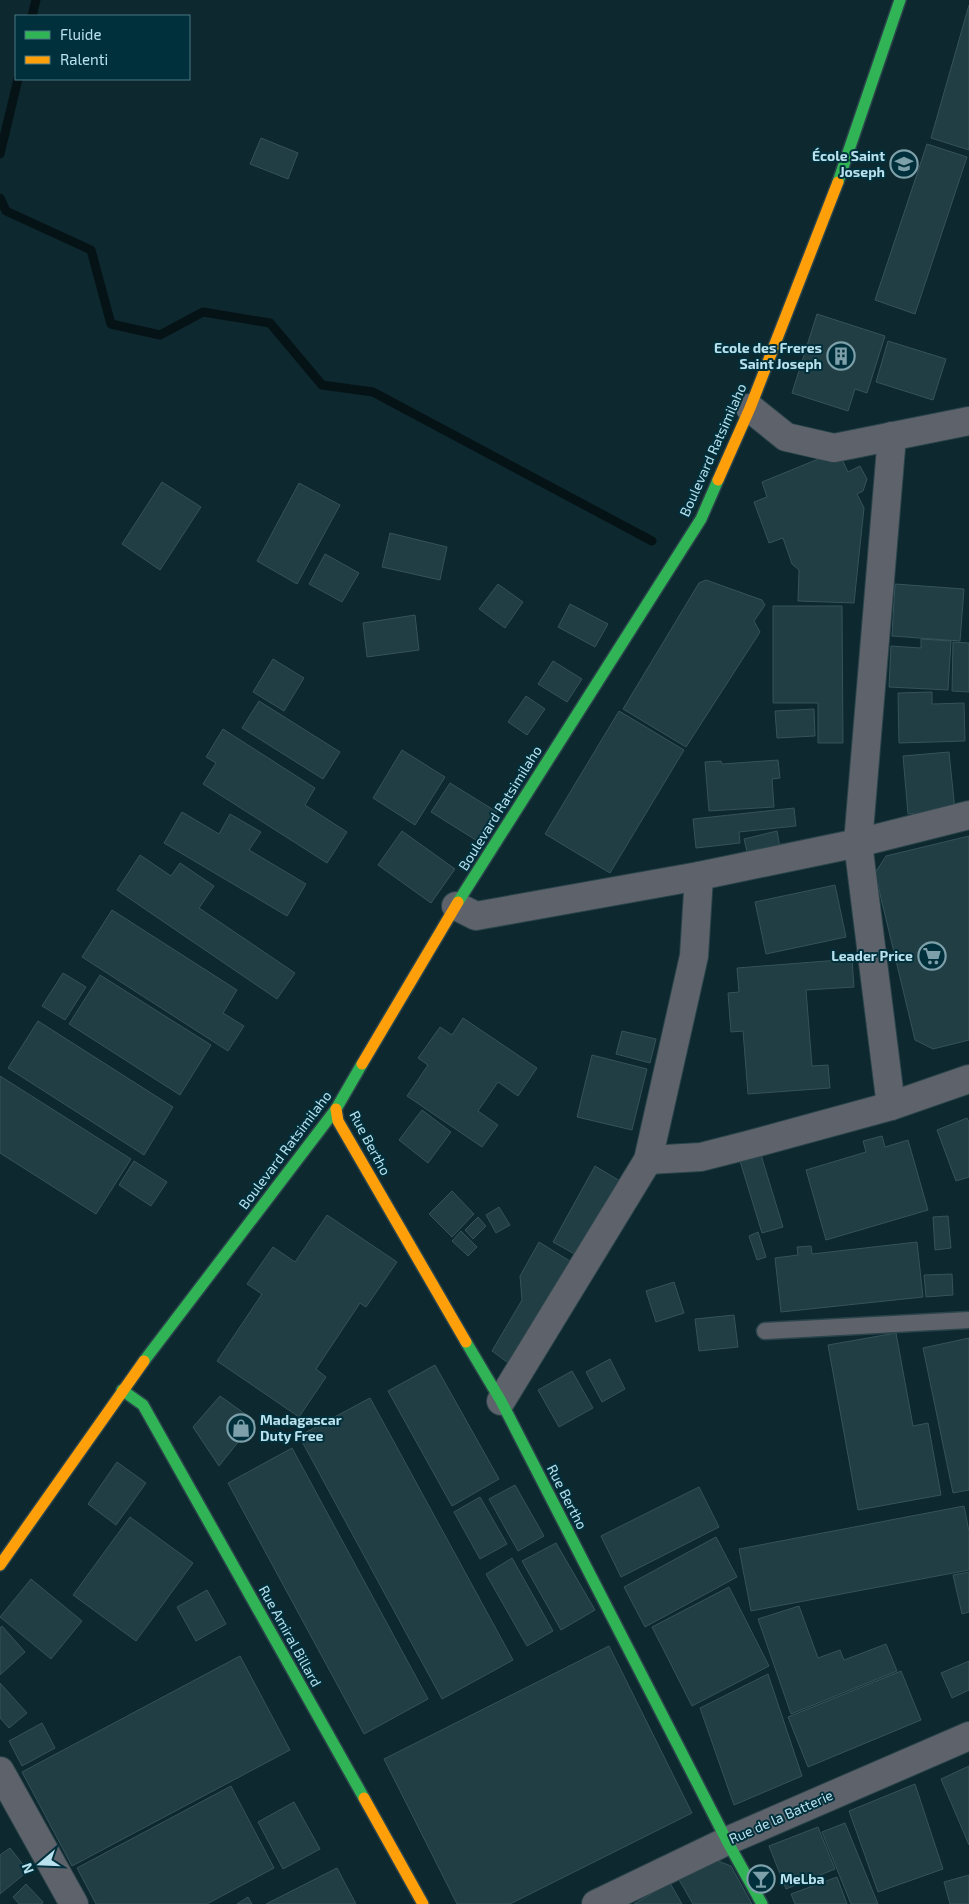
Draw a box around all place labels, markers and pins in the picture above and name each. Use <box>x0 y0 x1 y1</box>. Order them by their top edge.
place label: École Saint Joseph <box>812 147 885 180</box>
school or university icon: École Saint Joseph <box>889 149 919 179</box>
place label: Ecole des Freres Saint Joseph <box>714 339 822 372</box>
building icon: Ecole des Freres Saint Joseph <box>826 341 856 371</box>
supermarket icon: Leader Price <box>917 941 947 971</box>
place label: Leader Price <box>831 947 913 964</box>
place label: Madagascar Duty Free <box>260 1411 342 1444</box>
shop icon: Madagascar Duty Free <box>226 1413 256 1443</box>
bar icon: MeLba <box>746 1864 776 1894</box>
place label: MeLba <box>780 1870 825 1887</box>

